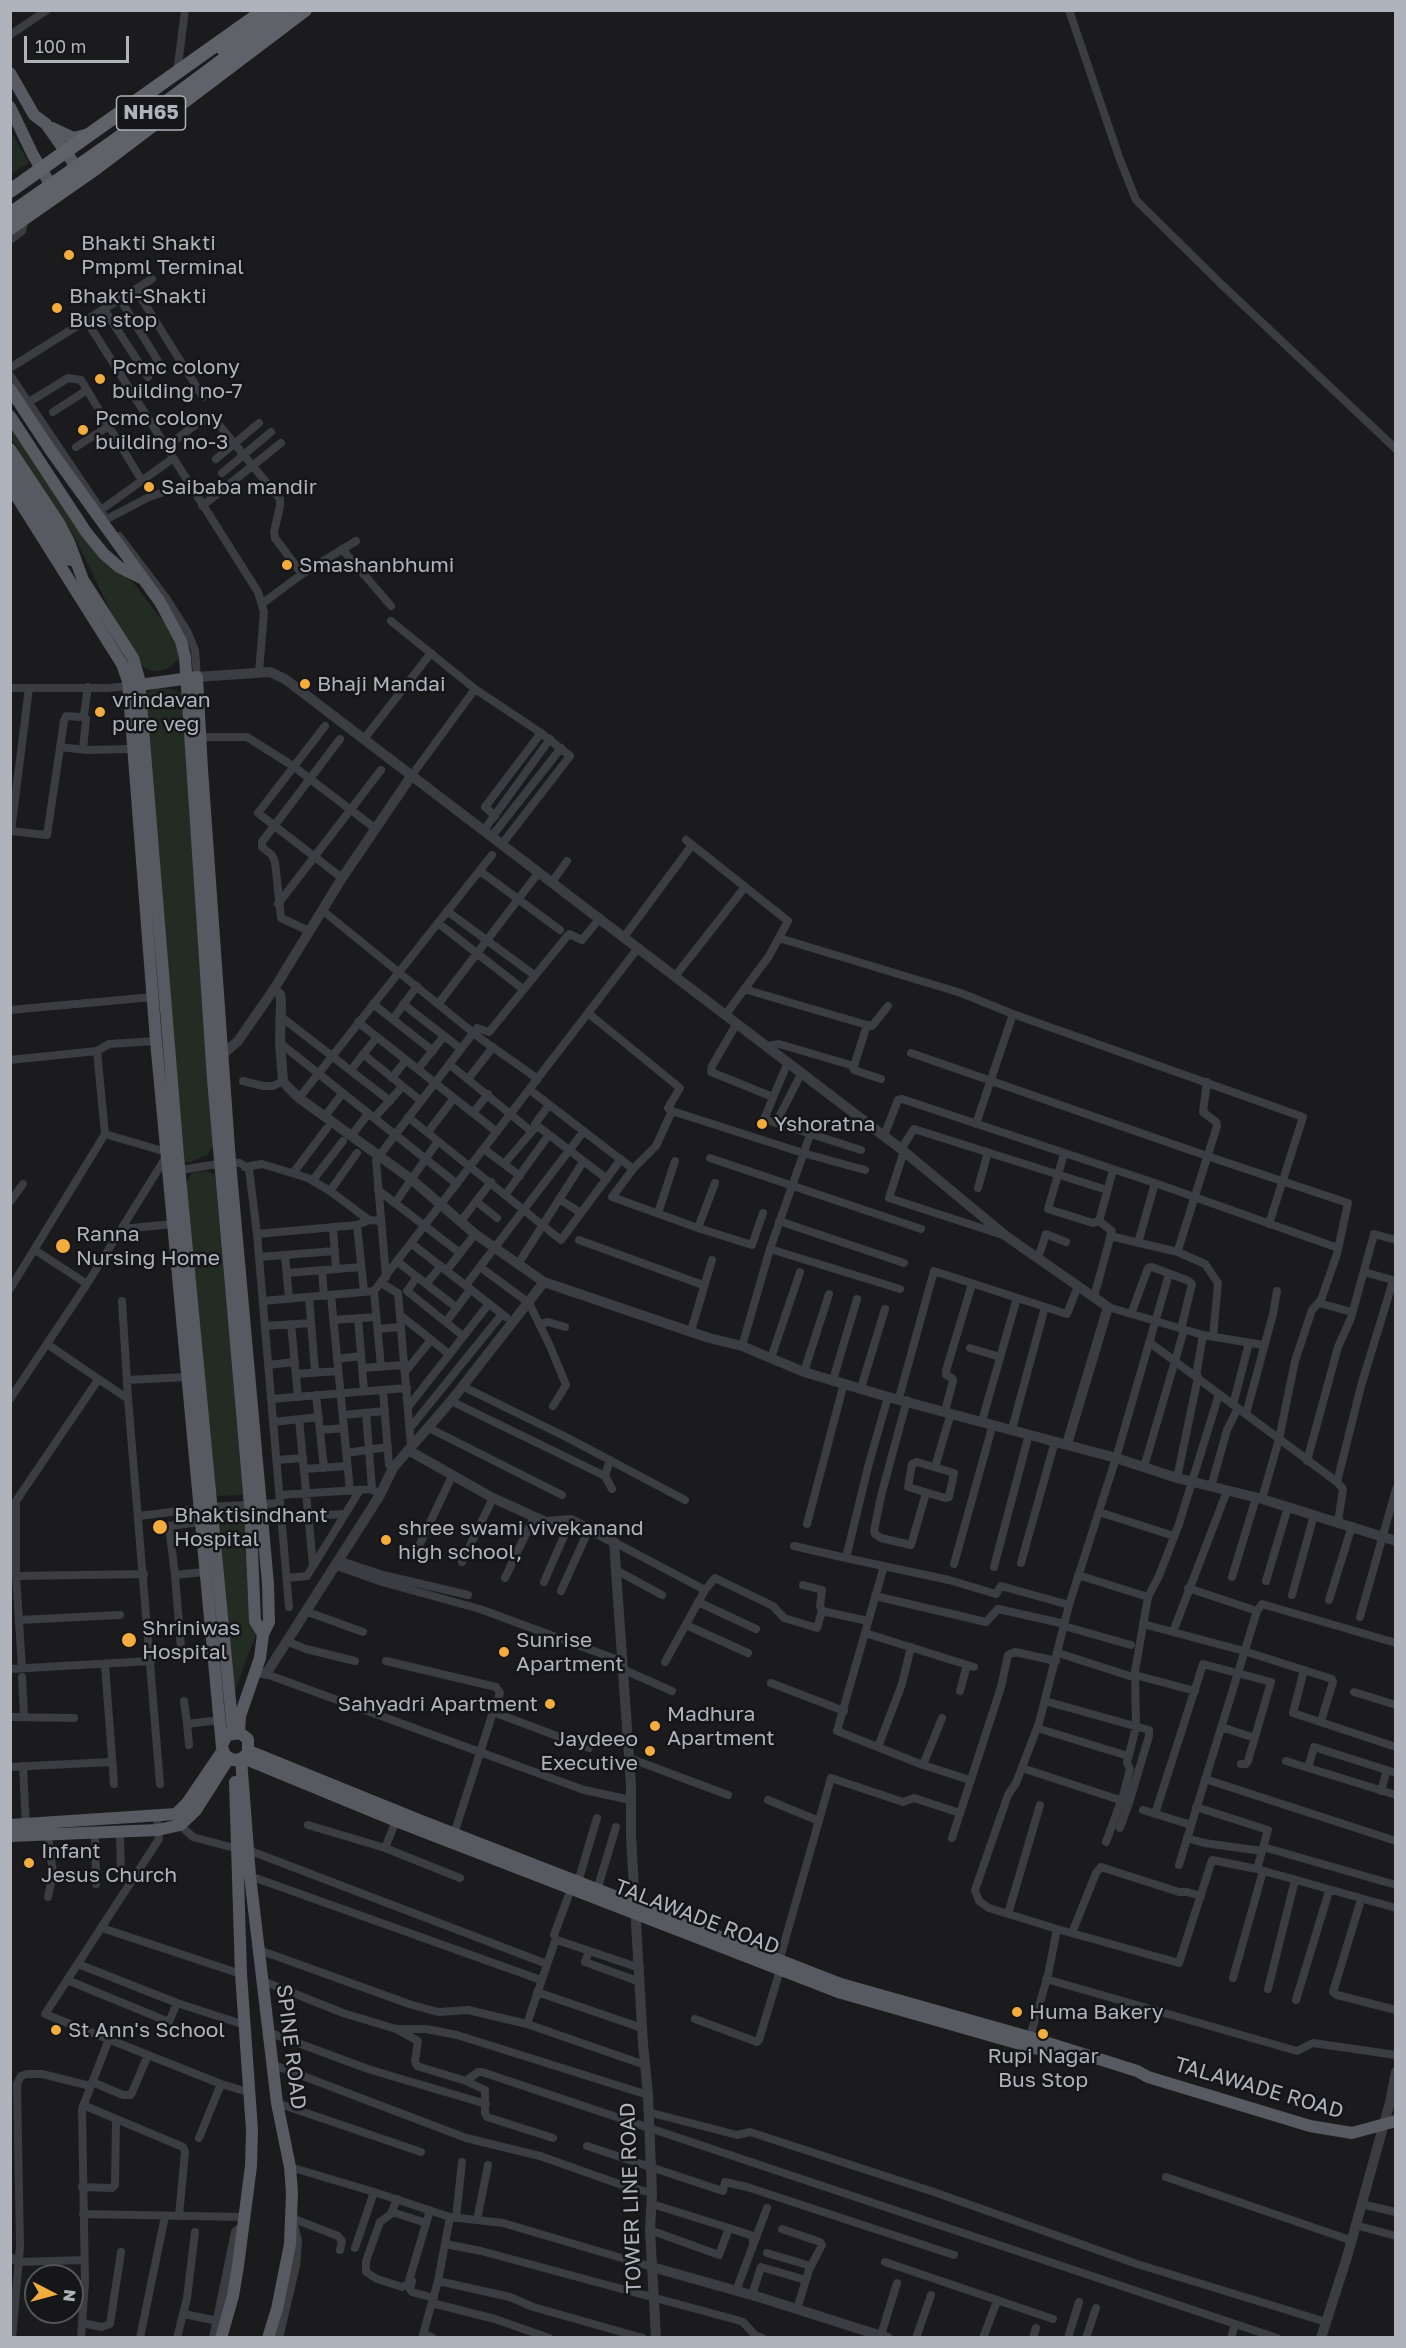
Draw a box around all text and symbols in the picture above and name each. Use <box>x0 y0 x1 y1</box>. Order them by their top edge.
scale bar <box>27 24 132 62</box>
text: 100 m <box>35 35 86 57</box>
road number: NH65 <box>116 96 186 130</box>
place label: Bhakti Shakti Pmpml Terminal <box>81 230 244 280</box>
marker: Bhakti Shakti Pmpml Terminal <box>62 248 76 262</box>
place label: Bhakti-Shakti Bus stop <box>69 283 207 333</box>
marker: Bhakti-Shakti Bus stop <box>50 301 64 315</box>
place label: Pcmc colony building no-7 <box>112 354 243 404</box>
marker: Pcmc colony building no-7 <box>93 372 107 386</box>
place label: Pcmc colony building no-3 <box>95 405 228 455</box>
marker: Pcmc colony building no-3 <box>76 423 90 437</box>
place label: Saibaba mandir <box>161 474 317 500</box>
marker: Saibaba mandir <box>142 480 156 494</box>
place label: Smashanbhumi <box>299 552 454 578</box>
marker: Smashanbhumi <box>280 558 294 572</box>
place label: Bhaji Mandai <box>317 671 446 697</box>
marker: Bhaji Mandai <box>298 677 312 691</box>
place label: vrindavan pure veg <box>112 687 211 737</box>
marker: vrindavan pure veg <box>93 705 107 719</box>
place label: Yshoratna <box>774 1111 875 1137</box>
marker: Yshoratna <box>755 1117 769 1131</box>
place label: Ranna Nursing Home <box>76 1221 220 1271</box>
marker: Ranna Nursing Home <box>54 1237 72 1255</box>
place label: Bhaktisindhant Hospital <box>174 1502 328 1552</box>
place label: shree swami vivekanand high school, <box>398 1515 644 1565</box>
marker: Bhaktisindhant Hospital <box>151 1518 169 1536</box>
marker: shree swami vivekanand high school, <box>379 1533 393 1547</box>
place label: Shriniwas Hospital <box>142 1615 240 1665</box>
place label: Sunrise Apartment <box>516 1627 624 1677</box>
marker: Shriniwas Hospital <box>120 1631 138 1649</box>
marker: Sunrise Apartment <box>497 1645 511 1659</box>
place label: Sahyadri Apartment <box>337 1691 538 1717</box>
marker: Sahyadri Apartment <box>543 1697 557 1711</box>
place label: Madhura Apartment <box>667 1701 775 1751</box>
marker: Madhura Apartment <box>648 1719 662 1733</box>
place label: Jaydeeo Executive <box>540 1726 638 1776</box>
marker: Jaydeeo Executive <box>643 1744 657 1758</box>
place label: Infant Jesus Church <box>41 1838 177 1888</box>
marker: Infant Jesus Church <box>22 1856 36 1870</box>
street label: TALAWADE ROAD <box>611 1874 783 1960</box>
street label: SPINE ROAD <box>271 1983 311 2111</box>
place label: Huma Bakery <box>1029 1999 1164 2025</box>
marker: Huma Bakery <box>1010 2005 1024 2019</box>
place label: St Ann's School <box>68 2017 225 2043</box>
marker: St Ann's School <box>49 2023 63 2037</box>
marker: Rupi Nagar Bus Stop <box>1036 2027 1050 2041</box>
place label: Rupi Nagar Bus Stop <box>987 2043 1099 2093</box>
street label: TALAWADE ROAD <box>1172 2052 1346 2124</box>
street label: TOWER LINE ROAD <box>615 2102 647 2294</box>
north arrow <box>24 2264 84 2324</box>
text: N <box>59 2289 80 2303</box>

